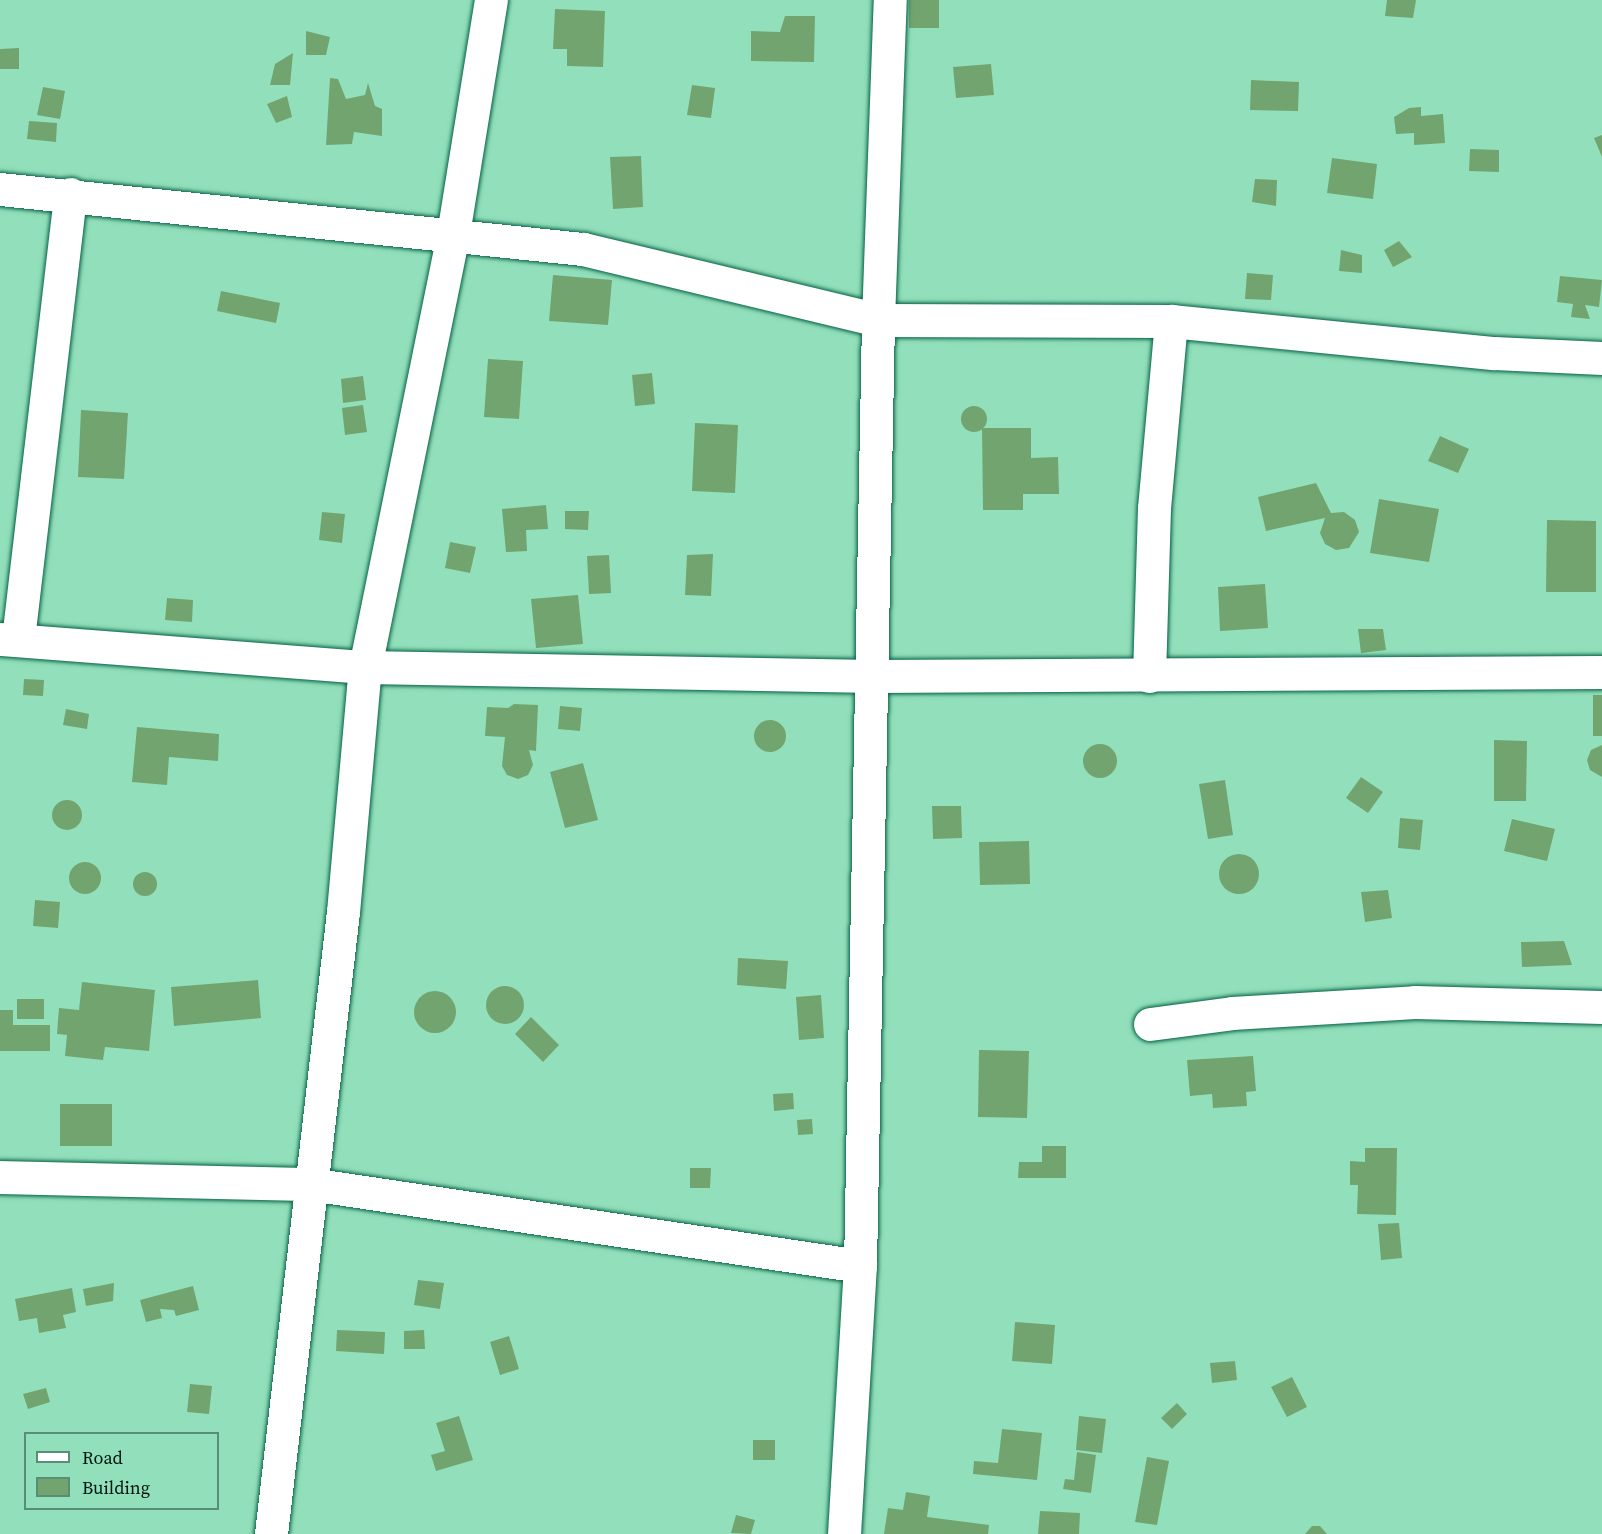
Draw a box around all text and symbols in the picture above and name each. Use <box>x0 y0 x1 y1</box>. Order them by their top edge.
legend <box>24 1432 219 1510</box>
text: Road <box>82 1445 123 1470</box>
text: Building <box>82 1475 150 1500</box>

